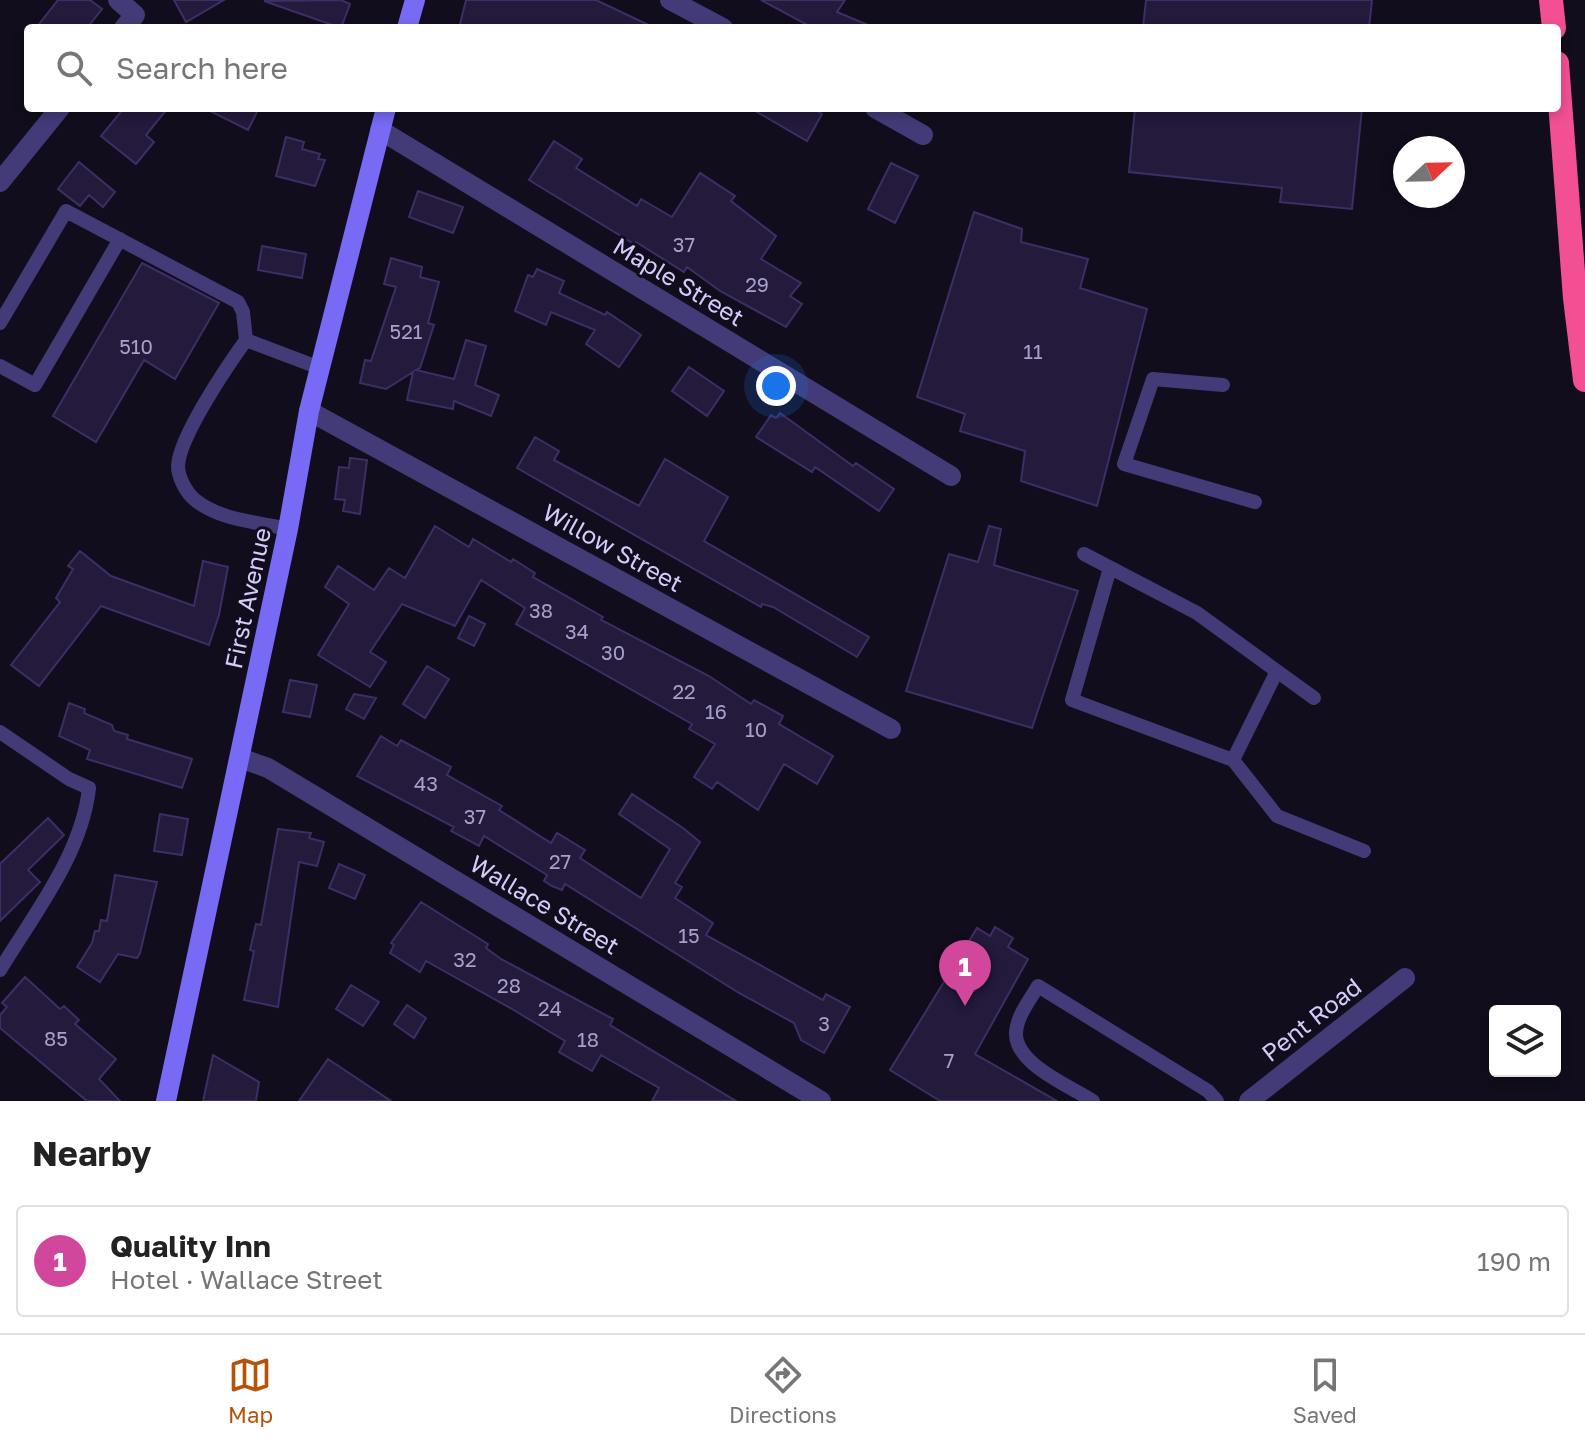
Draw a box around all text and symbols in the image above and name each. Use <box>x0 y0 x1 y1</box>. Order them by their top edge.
search box <box>24 24 1561 112</box>
icon: search <box>52 46 96 90</box>
text: Search here <box>116 50 288 86</box>
north arrow <box>1393 136 1465 208</box>
street label: Maple Street <box>608 231 750 331</box>
house number: 37 <box>673 232 695 256</box>
house number: 29 <box>745 272 769 296</box>
house number: 521 <box>390 319 423 343</box>
house number: 510 <box>119 334 153 358</box>
house number: 11 <box>1023 339 1043 363</box>
your location <box>756 366 796 406</box>
street label: Willow Street <box>538 497 688 597</box>
street label: First Avenue <box>218 525 276 671</box>
house number: 38 <box>529 598 553 622</box>
house number: 34 <box>565 619 589 643</box>
house number: 30 <box>601 640 625 664</box>
house number: 22 <box>672 679 696 703</box>
house number: 16 <box>705 699 727 723</box>
house number: 10 <box>745 717 767 741</box>
house number: 43 <box>414 771 438 795</box>
house number: 37 <box>464 804 486 828</box>
street label: Wallace Street <box>465 848 625 960</box>
house number: 27 <box>549 849 571 873</box>
house number: 15 <box>678 923 700 947</box>
pin: 1 <box>939 940 991 1006</box>
house number: 32 <box>453 947 477 971</box>
street label: Pent Road <box>1255 971 1367 1067</box>
house number: 28 <box>497 973 521 997</box>
house number: 24 <box>538 996 562 1020</box>
map controls <box>1489 1005 1561 1077</box>
button: layers <box>1489 1005 1561 1077</box>
house number: 3 <box>818 1011 830 1035</box>
house number: 85 <box>44 1026 68 1050</box>
house number: 18 <box>577 1027 599 1051</box>
house number: 7 <box>944 1048 954 1072</box>
text: Nearby <box>32 1133 152 1173</box>
text: Quality Inn <box>110 1228 271 1264</box>
text: 1 <box>53 1246 67 1277</box>
text: 190 m <box>1477 1246 1551 1277</box>
text: Hotel · Wallace Street <box>110 1264 383 1295</box>
tab: Map <box>228 1353 273 1428</box>
tab: Directions <box>729 1353 837 1428</box>
tab: Saved <box>1293 1353 1357 1428</box>

